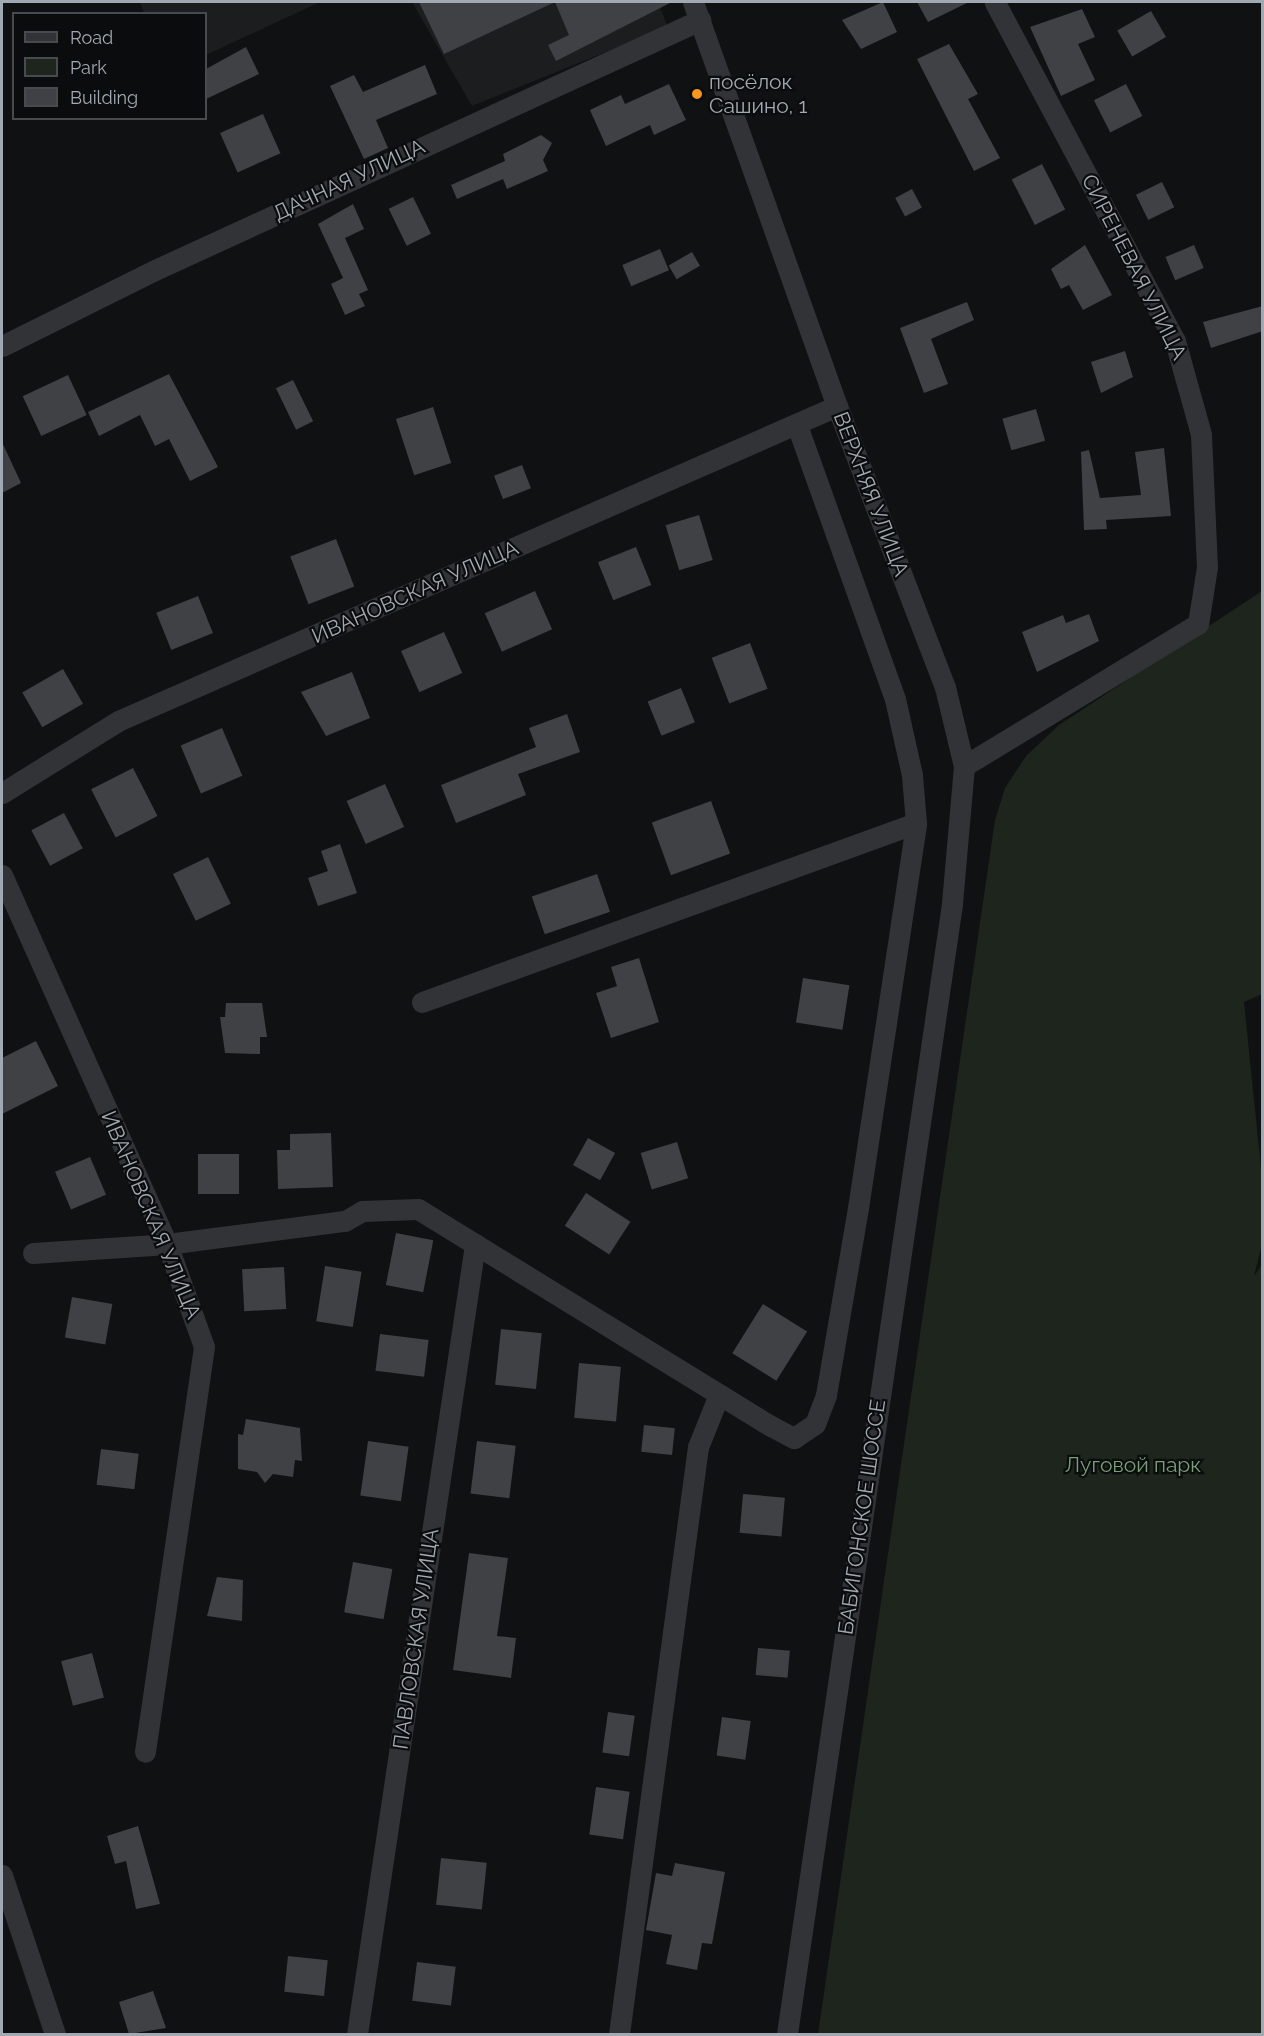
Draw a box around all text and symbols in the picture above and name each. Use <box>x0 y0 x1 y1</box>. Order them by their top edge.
legend <box>12 12 207 120</box>
text: Road <box>70 27 113 48</box>
text: Park <box>70 57 107 78</box>
place label: посёлок Сашино, 1 <box>709 69 807 119</box>
text: Building <box>70 87 138 108</box>
marker: посёлок Сашино, 1 <box>690 87 704 101</box>
street label: ДАЧНАЯ УЛИЦА <box>269 134 429 226</box>
street label: СИРЕНЕВАЯ УЛИЦА <box>1076 170 1192 364</box>
street label: ВЕРХНЯЯ УЛИЦА <box>828 408 914 580</box>
street label: ИВАНОВСКАЯ УЛИЦА <box>308 535 522 649</box>
street label: ИВАНОВСКАЯ УЛИЦА <box>96 1107 206 1323</box>
street label: БАБИГОНСКОЕ ШОССЕ <box>833 1398 891 1636</box>
park label: Луговой парк <box>1065 1452 1201 1478</box>
street label: ПАВЛОВСКАЯ УЛИЦА <box>388 1527 444 1751</box>

